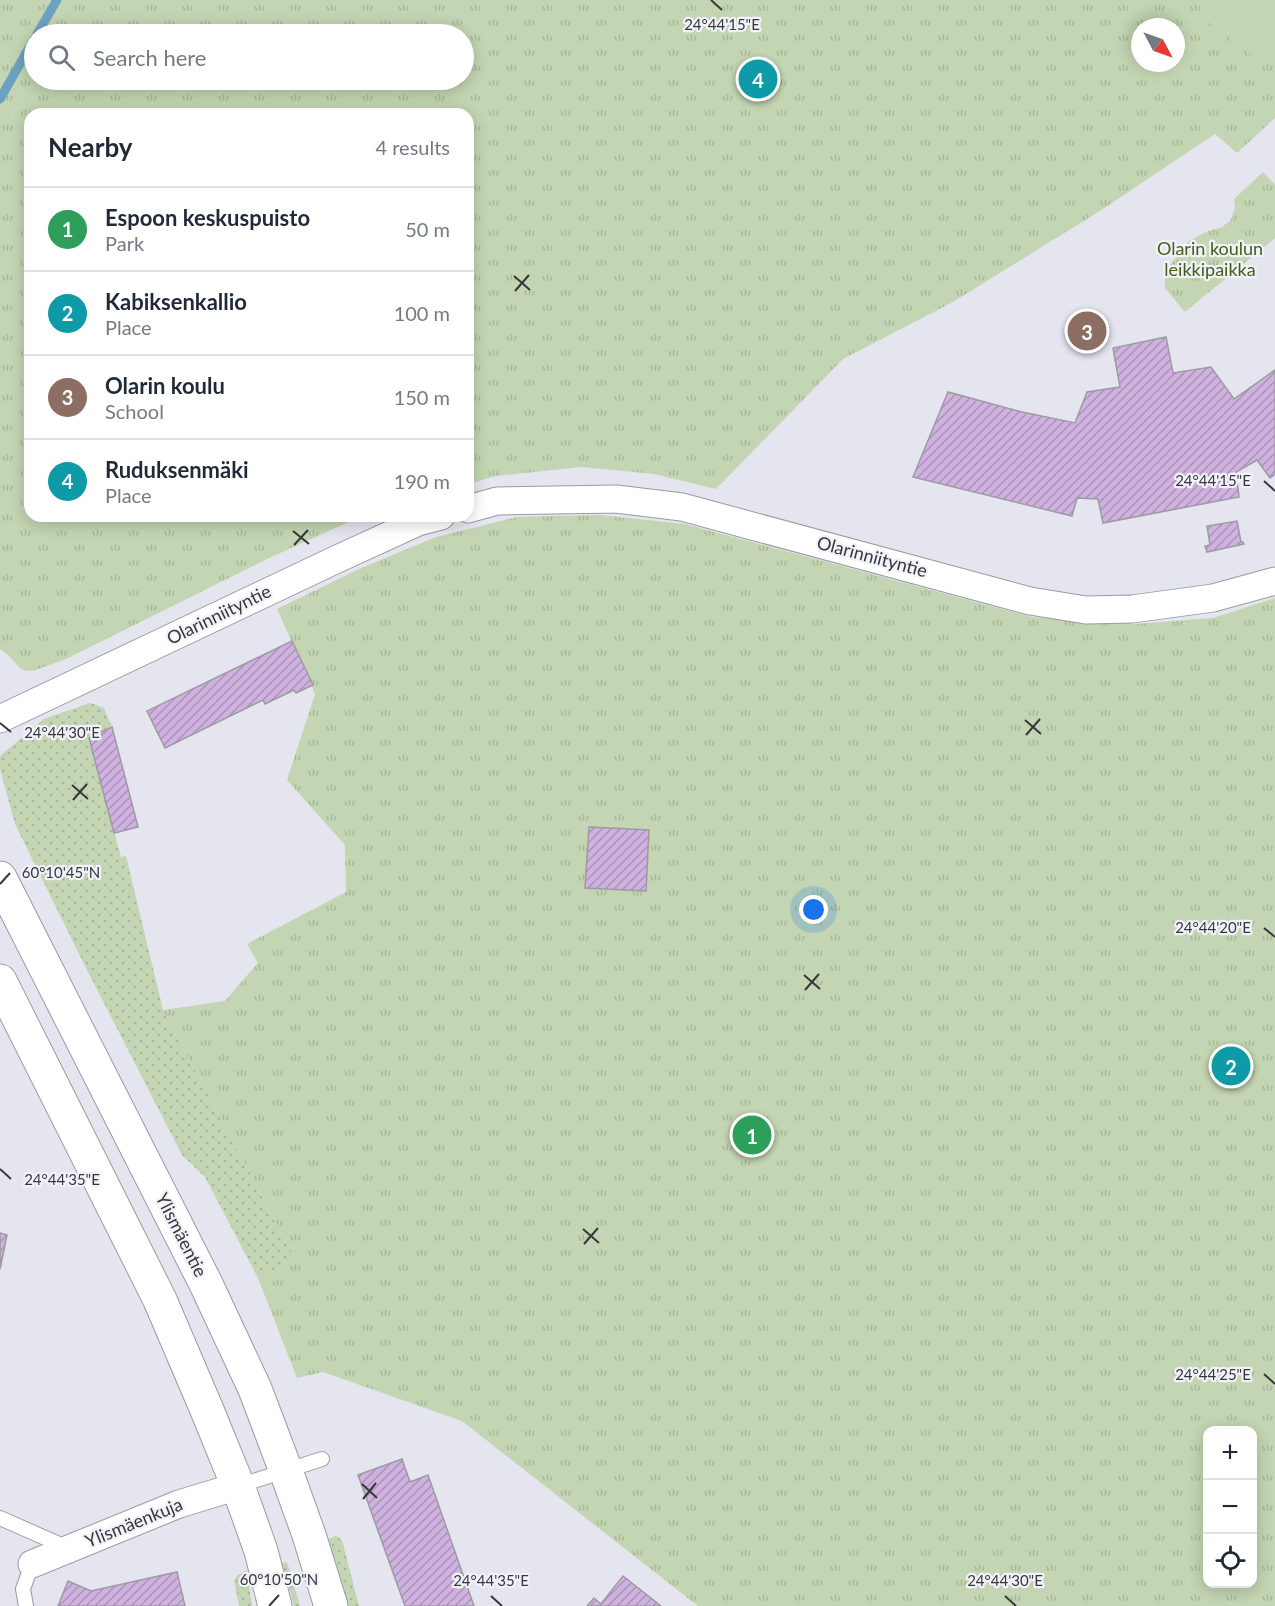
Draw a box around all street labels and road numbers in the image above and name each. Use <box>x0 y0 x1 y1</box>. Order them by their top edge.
street label: Olarinniityntie <box>815 531 930 581</box>
street label: Olarinniityntie <box>163 579 274 649</box>
street label: Ylismäentie <box>151 1189 212 1280</box>
street label: Ylismäenkuja <box>82 1493 186 1552</box>

